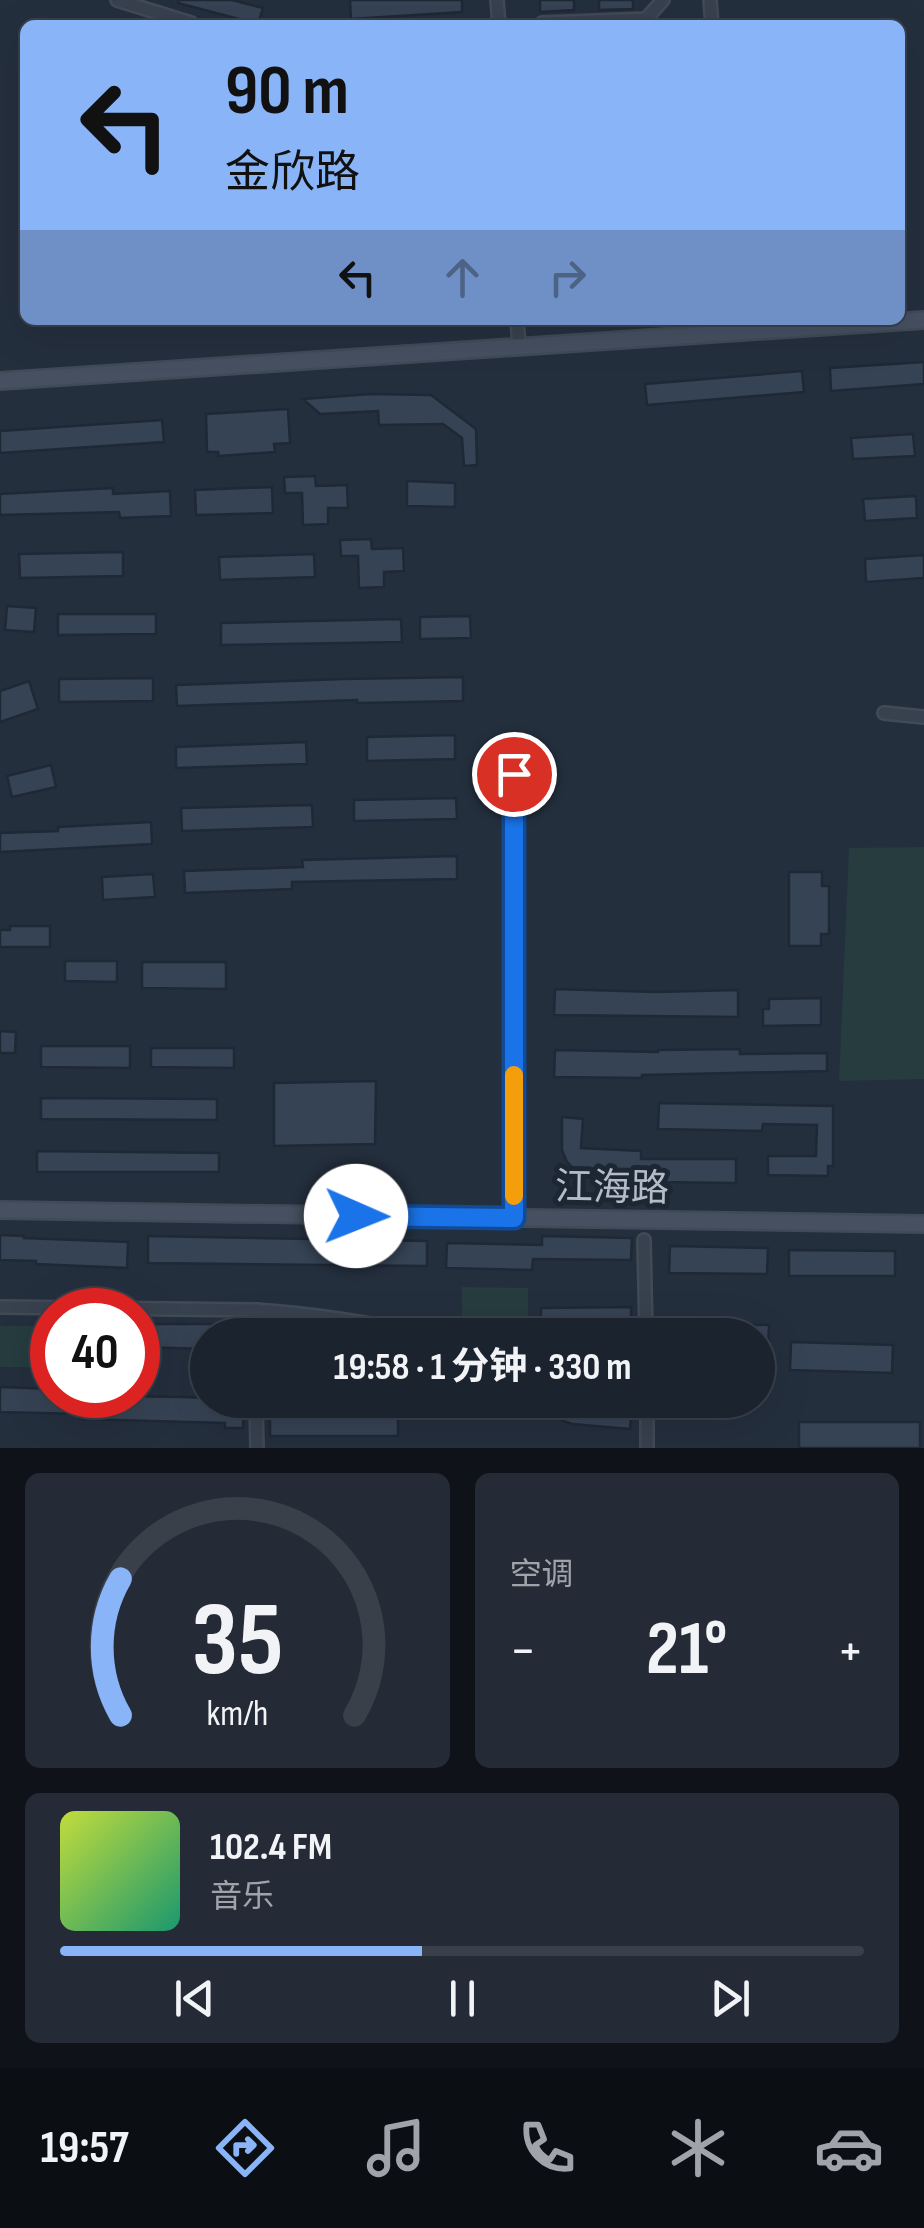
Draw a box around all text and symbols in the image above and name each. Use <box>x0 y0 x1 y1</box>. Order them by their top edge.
text: 90 m <box>225 50 349 134</box>
icon: left <box>60 60 190 190</box>
text: 金欣路 <box>225 146 360 201</box>
icon: left <box>330 250 385 305</box>
icon: ahead <box>435 250 490 305</box>
icon: right <box>540 250 595 305</box>
pin <box>472 732 557 817</box>
icon: arrive <box>487 747 542 802</box>
position arrow <box>304 1164 408 1268</box>
street label: 江海路 <box>555 1165 669 1212</box>
speed limit sign: 40 <box>30 1288 160 1418</box>
text: 19:58 · 1 分钟 · 330 m <box>333 1345 632 1390</box>
text: 空调 <box>510 1556 574 1595</box>
text: 35 <box>191 1579 283 1704</box>
text: 21° <box>646 1605 727 1696</box>
text: − <box>510 1618 536 1685</box>
text: + <box>837 1618 864 1685</box>
text: km/h <box>206 1693 268 1736</box>
text: 102.4 FM <box>210 1825 332 1870</box>
text: 音乐 <box>210 1878 274 1917</box>
icon: previous <box>167 1971 222 2026</box>
icon: pause <box>435 1971 490 2026</box>
icon: next <box>703 1971 758 2026</box>
icon: directions <box>210 2113 280 2183</box>
icon: music <box>361 2113 431 2183</box>
icon: phone <box>512 2113 582 2183</box>
icon: climate <box>663 2113 733 2183</box>
icon: car <box>814 2113 884 2183</box>
text: 19:57 <box>40 2121 129 2176</box>

